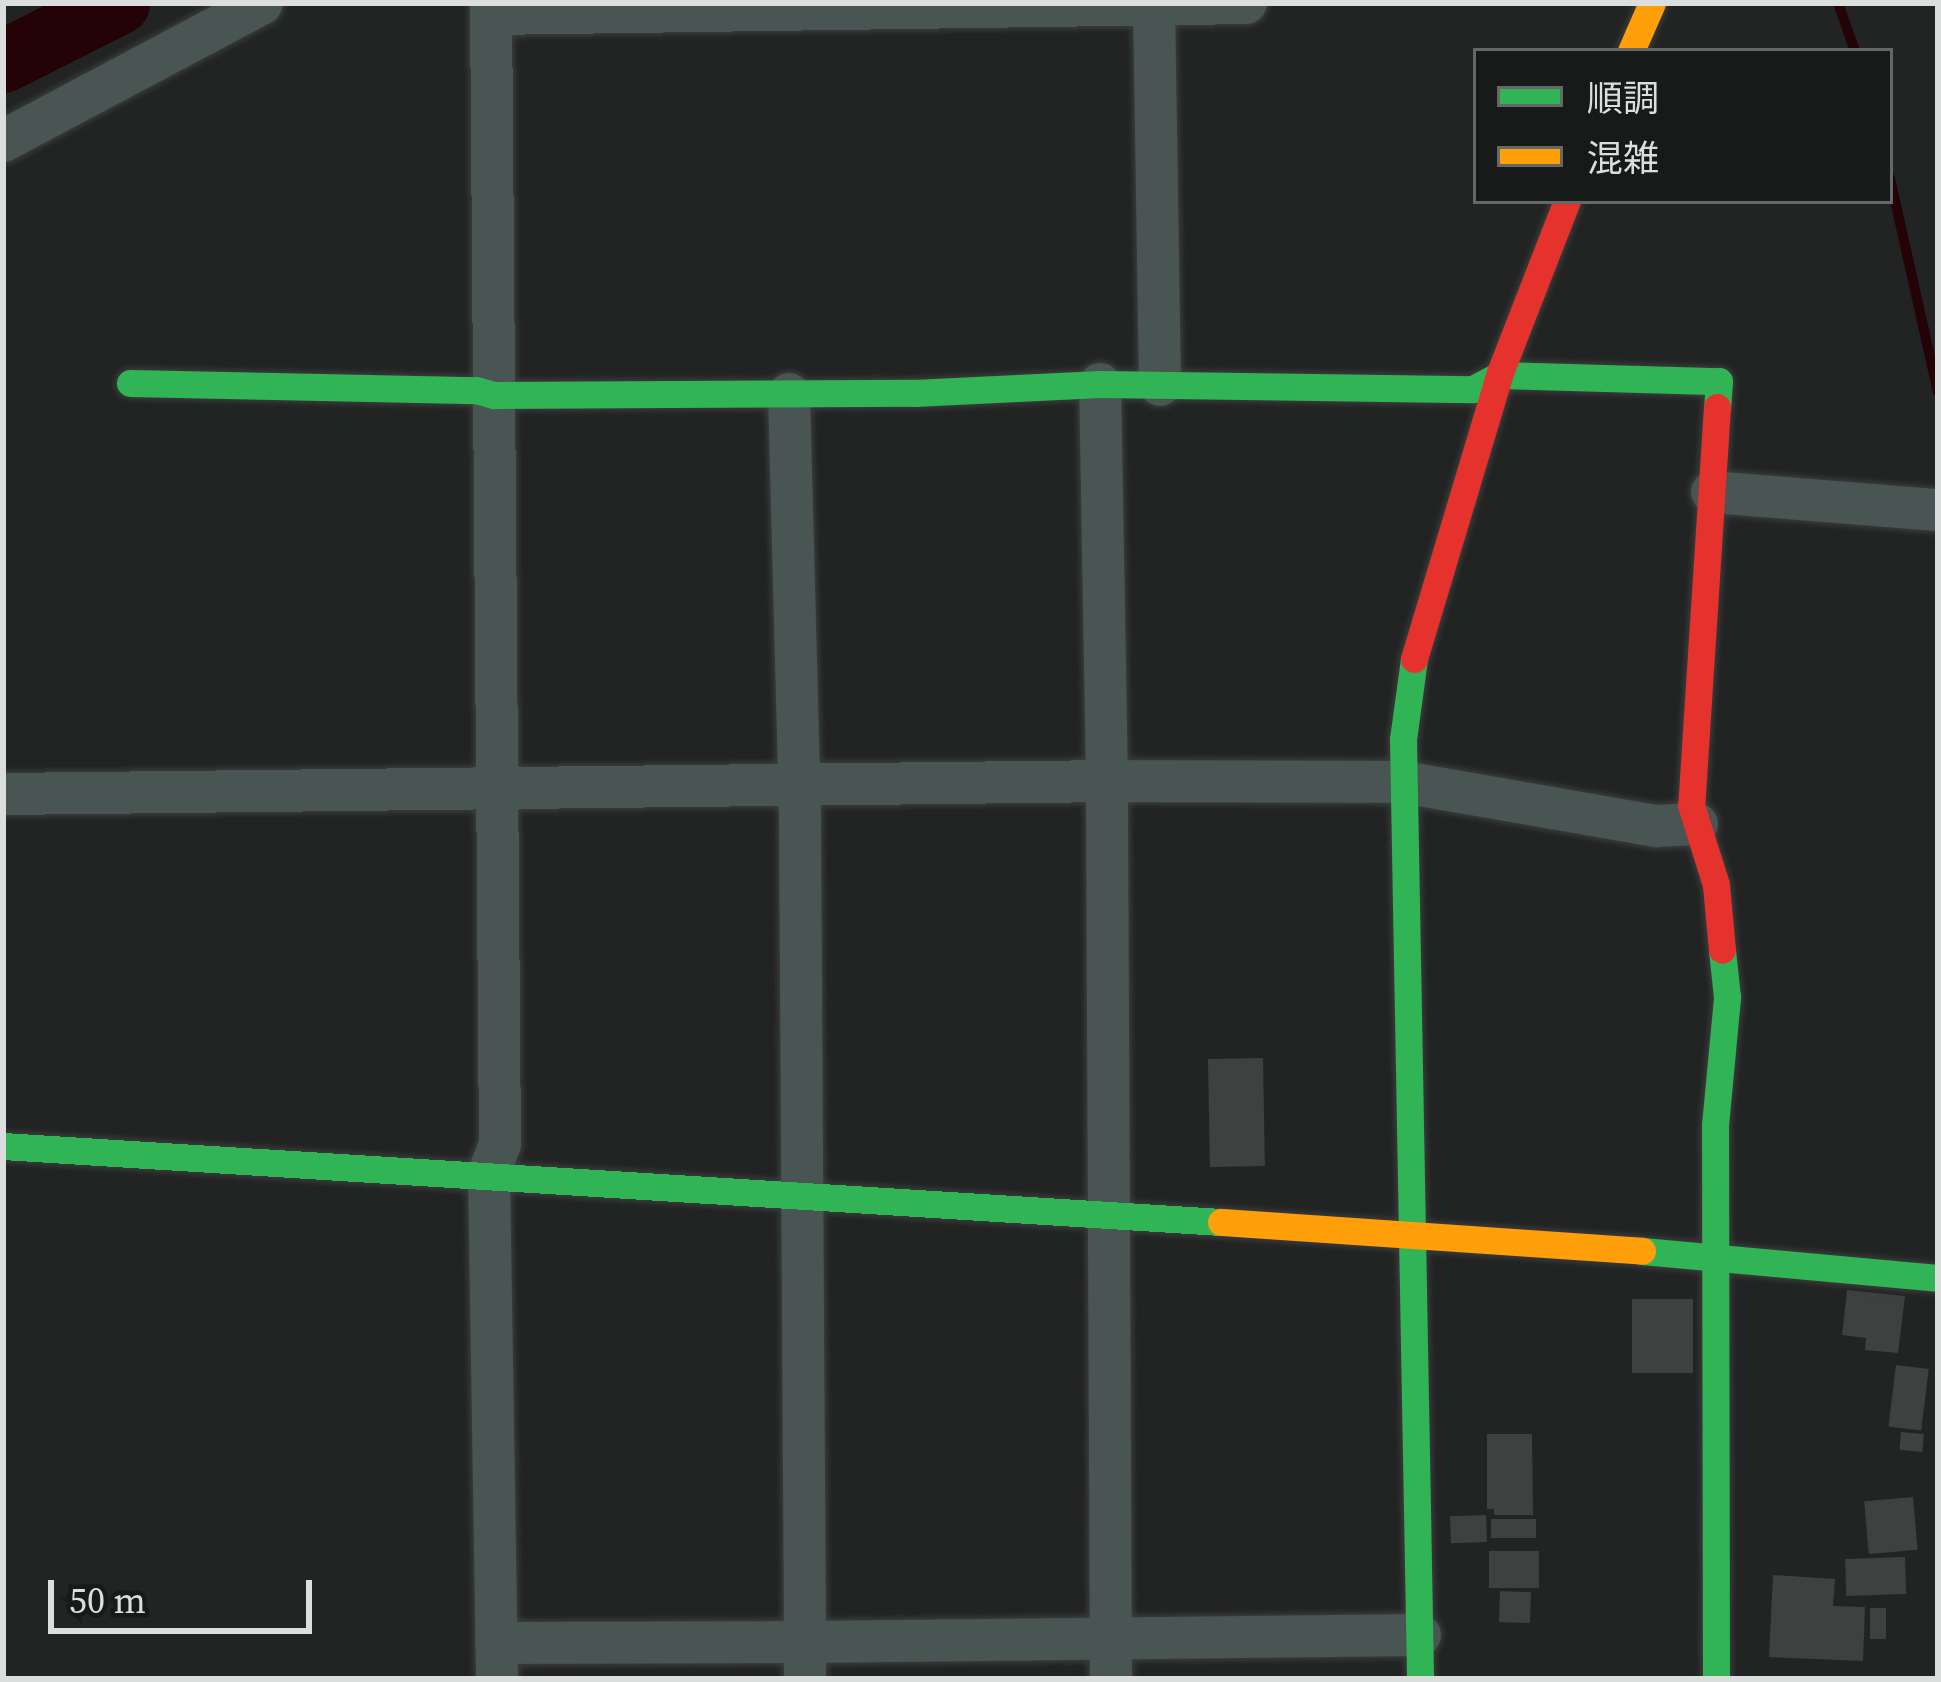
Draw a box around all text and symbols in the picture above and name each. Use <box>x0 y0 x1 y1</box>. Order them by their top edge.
legend <box>1473 48 1893 204</box>
text: 順調 <box>1587 74 1659 123</box>
text: 混雑 <box>1587 134 1659 183</box>
scale bar <box>54 1556 318 1630</box>
text: 50 m <box>69 1576 146 1625</box>

